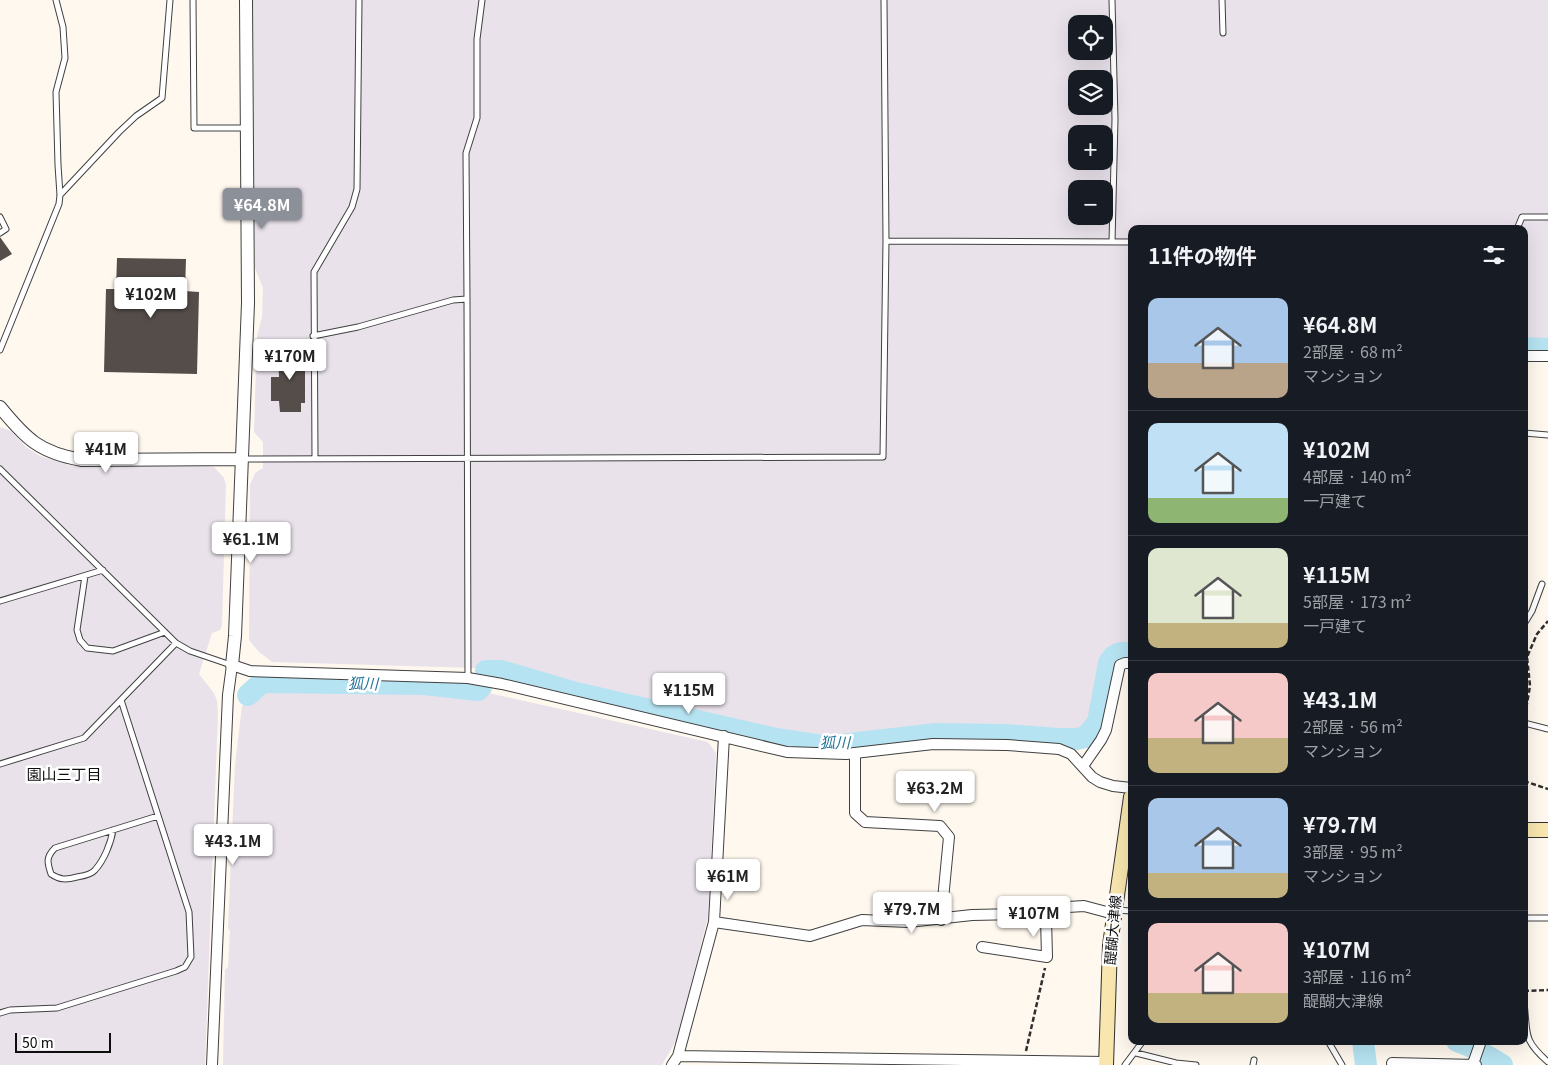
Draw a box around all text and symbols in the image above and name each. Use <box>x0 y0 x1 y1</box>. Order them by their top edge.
map controls <box>1068 15 1113 225</box>
button: locate <box>1068 15 1113 60</box>
button: layers <box>1068 70 1113 115</box>
button: + <box>1068 125 1113 170</box>
button: − <box>1068 180 1113 225</box>
pin: ¥64.8M <box>221 188 303 230</box>
text: ¥64.8M <box>234 192 290 216</box>
text: 11件の物件 <box>1148 240 1257 270</box>
icon: filters <box>1480 241 1508 269</box>
pin: ¥102M <box>116 276 186 319</box>
text: ¥102M <box>125 281 177 305</box>
text: ¥64.8M <box>1303 309 1377 339</box>
icon: home <box>1188 318 1248 378</box>
pin: ¥170M <box>255 338 325 381</box>
text: 2部屋 · 68 m² <box>1303 339 1403 363</box>
text: ¥170M <box>264 343 316 367</box>
text: マンション <box>1303 363 1383 387</box>
pin: ¥41M <box>76 432 136 474</box>
text: ¥102M <box>1303 434 1370 464</box>
text: ¥41M <box>85 436 127 460</box>
icon: home <box>1188 443 1248 503</box>
text: 4部屋 · 140 m² <box>1303 464 1412 488</box>
text: 一戸建て <box>1303 488 1367 512</box>
pin: ¥61.1M <box>210 522 292 564</box>
text: ¥61.1M <box>223 526 279 550</box>
text: ¥115M <box>1303 559 1370 589</box>
icon: home <box>1188 568 1248 628</box>
text: 5部屋 · 173 m² <box>1303 589 1412 613</box>
text: 一戸建て <box>1303 613 1367 637</box>
water label: 狐川 <box>348 672 380 693</box>
pin: ¥115M <box>654 672 724 715</box>
text: ¥115M <box>663 677 715 701</box>
text: ¥43.1M <box>1303 684 1377 714</box>
icon: home <box>1188 693 1248 753</box>
text: 2部屋 · 56 m² <box>1303 714 1403 738</box>
water label: 狐川 <box>820 731 852 752</box>
text: マンション <box>1303 738 1383 762</box>
district label: 園山三丁目 <box>26 763 102 784</box>
pin: ¥63.2M <box>894 770 976 813</box>
text: ¥63.2M <box>907 775 963 799</box>
text: ¥79.7M <box>1303 809 1377 839</box>
icon: home <box>1188 818 1248 878</box>
pin: ¥43.1M <box>192 824 274 866</box>
text: ¥43.1M <box>205 828 261 852</box>
text: 3部屋 · 95 m² <box>1303 839 1403 863</box>
pin: ¥61M <box>698 858 758 901</box>
text: ¥61M <box>707 863 749 887</box>
text: マンション <box>1303 863 1383 887</box>
pin: ¥79.7M <box>871 892 953 934</box>
street label: 醍醐大津線 <box>1099 894 1125 966</box>
text: ¥79.7M <box>884 896 940 920</box>
pin: ¥107M <box>999 896 1069 938</box>
text: ¥107M <box>1008 900 1060 924</box>
text: ¥107M <box>1303 934 1370 964</box>
icon: home <box>1188 943 1248 1003</box>
text: 3部屋 · 116 m² <box>1303 964 1412 988</box>
text: 醍醐大津線 <box>1303 988 1383 1012</box>
scale bar <box>15 1030 111 1053</box>
text: 50 m <box>22 1032 54 1052</box>

